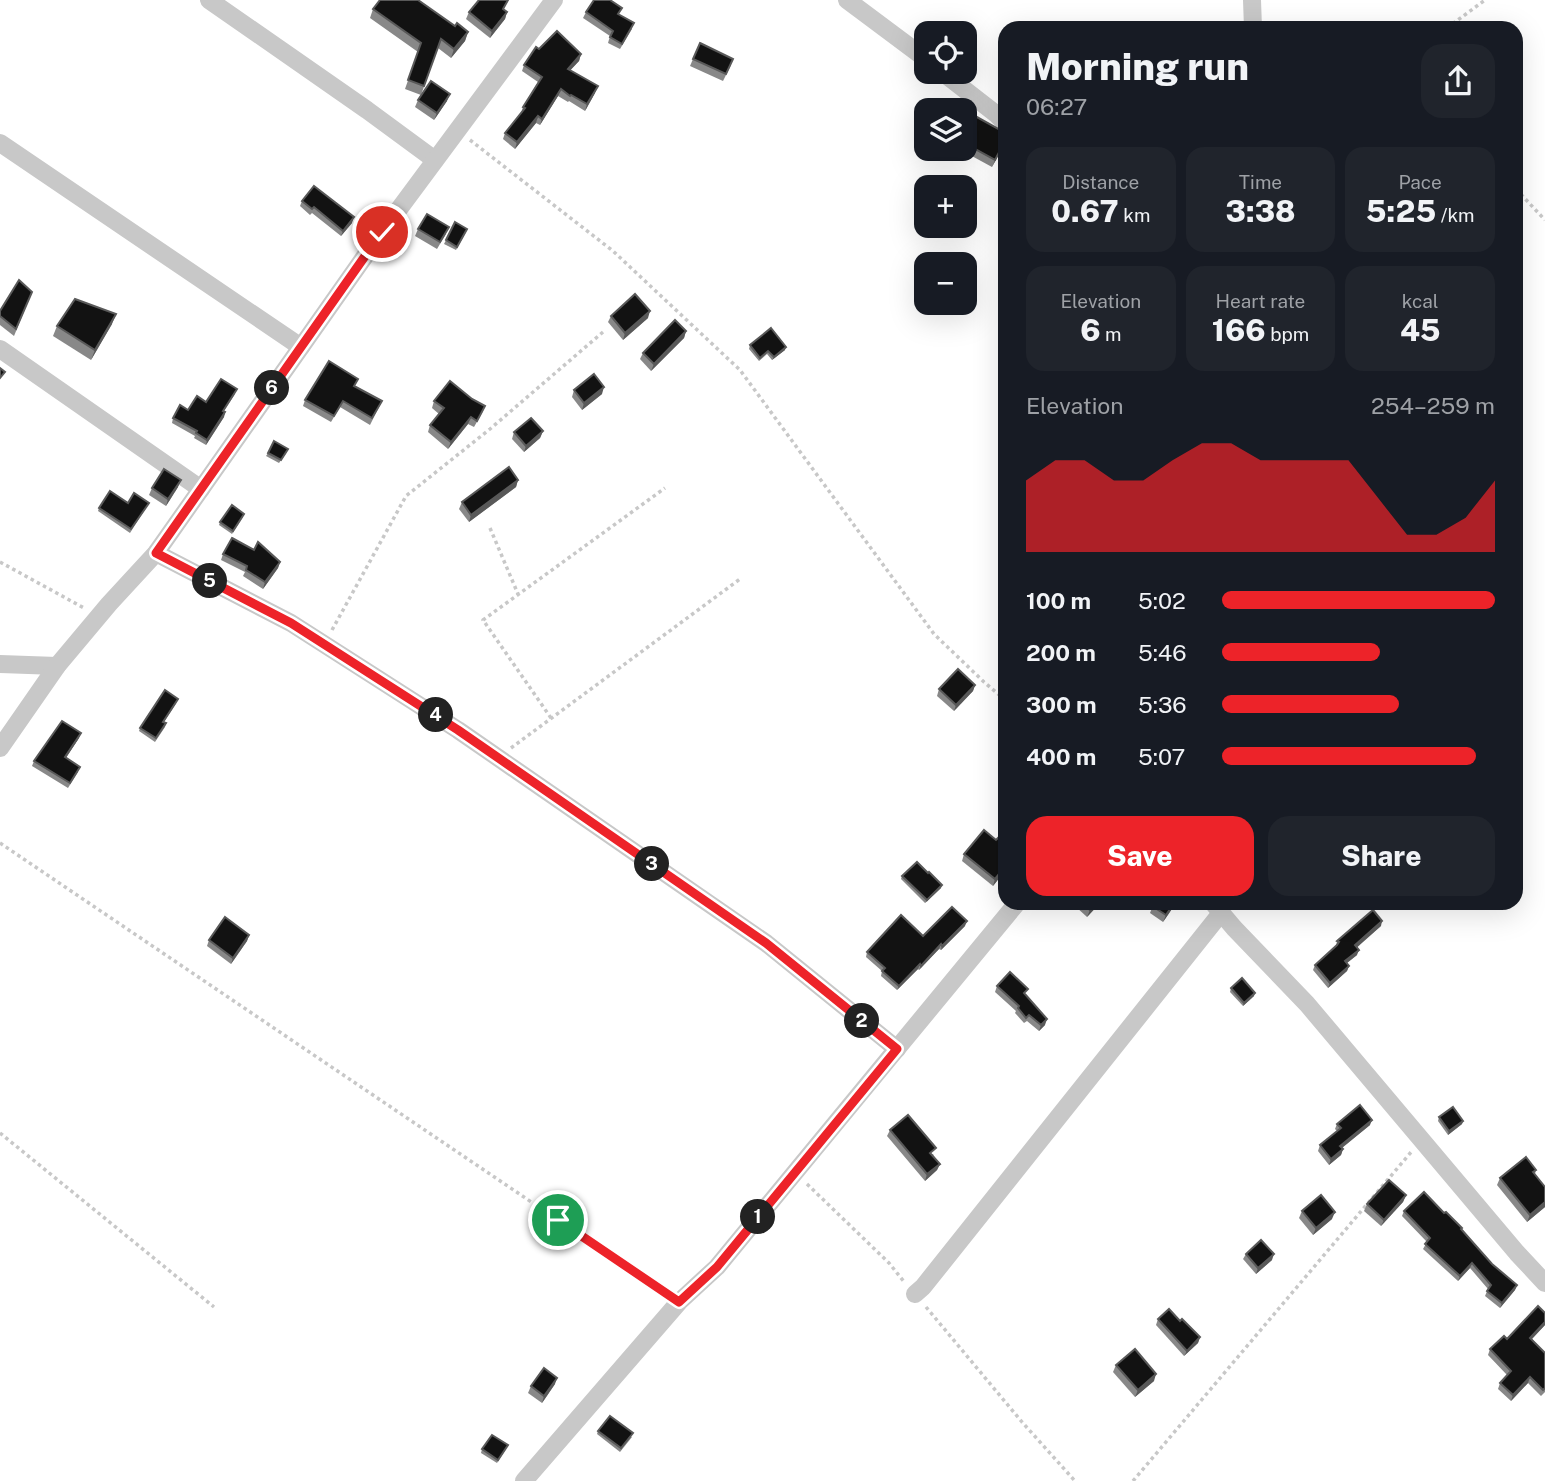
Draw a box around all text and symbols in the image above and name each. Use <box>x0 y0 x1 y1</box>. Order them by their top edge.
map controls <box>914 21 977 315</box>
button: locate <box>914 21 977 84</box>
text: Morning run <box>1026 44 1249 89</box>
button: share <box>1421 44 1495 118</box>
text: 06:27 <box>1026 93 1087 120</box>
button: layers <box>914 98 977 161</box>
text: Distance <box>1062 171 1139 193</box>
text: Time <box>1239 171 1282 193</box>
text: Pace <box>1398 171 1442 193</box>
button: + <box>914 175 977 238</box>
text: 0.67 <box>1051 193 1119 229</box>
text: 3:38 <box>1226 193 1295 229</box>
text: 5:25 <box>1366 193 1436 229</box>
pin <box>352 202 412 262</box>
text: km <box>1119 204 1150 226</box>
text: /km <box>1436 204 1475 226</box>
icon: check <box>363 213 401 251</box>
button: − <box>914 252 977 315</box>
text: Elevation <box>1061 290 1141 312</box>
text: Heart rate <box>1216 290 1305 312</box>
text: kcal <box>1402 290 1439 312</box>
text: 6 <box>1080 312 1100 348</box>
text: 166 <box>1212 312 1266 348</box>
text: 45 <box>1400 312 1440 348</box>
text: m <box>1100 323 1122 345</box>
text: bpm <box>1266 323 1309 345</box>
pin: 6 <box>254 370 290 406</box>
text: 6 <box>265 376 278 398</box>
text: Elevation <box>1026 392 1124 419</box>
text: 254–259 m <box>1371 392 1495 419</box>
pin: 5 <box>192 564 228 598</box>
text: 5 <box>203 569 216 591</box>
text: 100 m <box>1026 587 1091 614</box>
text: 5:02 <box>1138 587 1186 614</box>
text: 200 m <box>1026 639 1096 666</box>
text: 5:46 <box>1138 639 1187 666</box>
text: 300 m <box>1026 691 1097 718</box>
text: 5:36 <box>1138 691 1187 718</box>
pin: 4 <box>418 698 453 732</box>
text: 4 <box>429 703 442 725</box>
text: 400 m <box>1026 743 1096 770</box>
text: 5:07 <box>1138 743 1185 770</box>
button: Save <box>1026 816 1254 896</box>
button: Share <box>1268 816 1495 896</box>
pin: 3 <box>634 846 670 882</box>
text: 3 <box>645 852 658 874</box>
pin: 2 <box>844 1004 880 1038</box>
text: 2 <box>855 1009 868 1031</box>
pin <box>528 1190 588 1250</box>
pin: 1 <box>740 1200 776 1234</box>
icon: arrive <box>539 1201 577 1239</box>
text: 1 <box>753 1205 762 1227</box>

